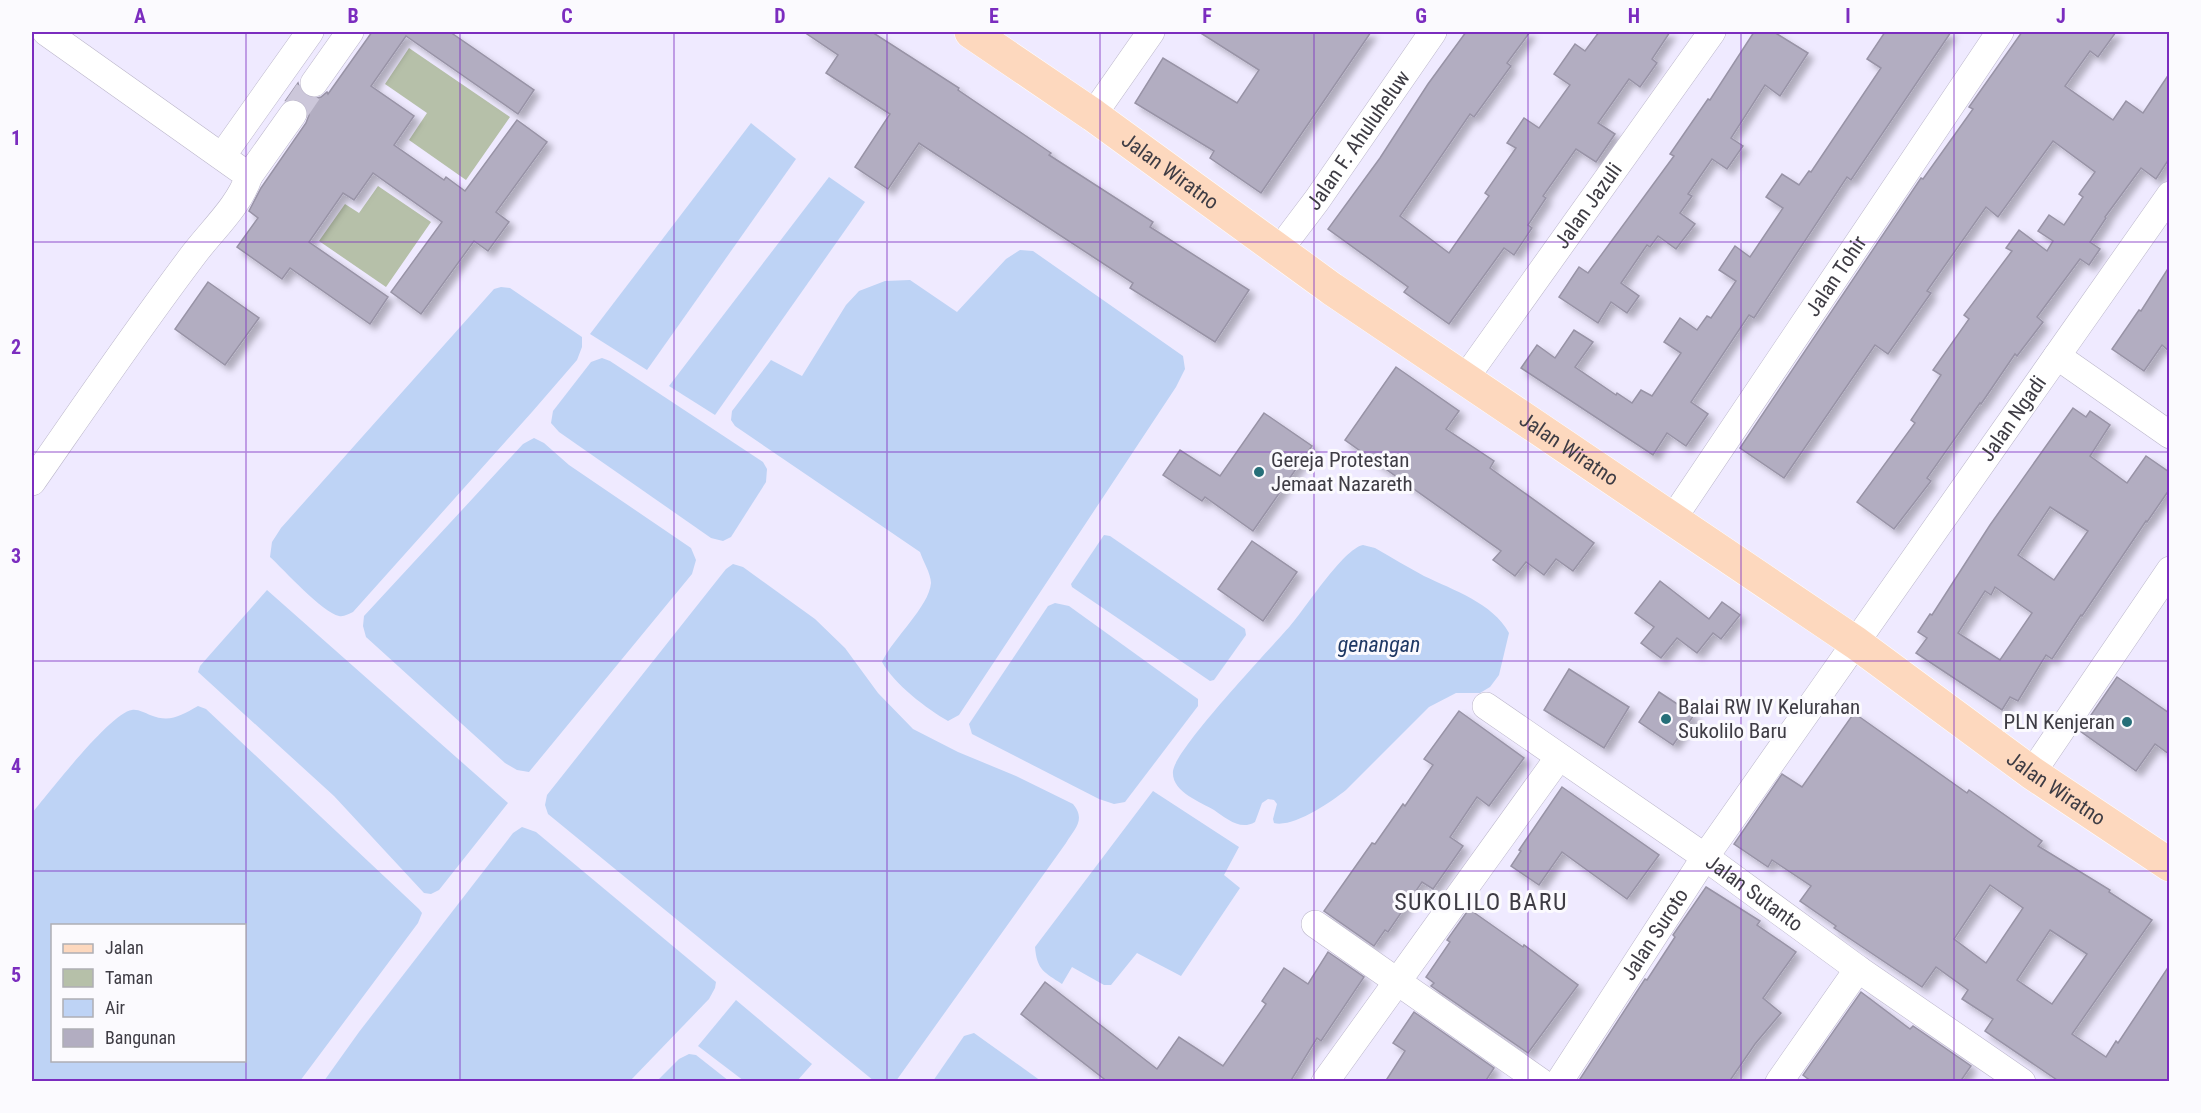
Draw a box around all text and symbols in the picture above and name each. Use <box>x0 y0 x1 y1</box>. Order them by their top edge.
text: A <box>134 4 146 28</box>
text: B <box>347 4 359 28</box>
text: C <box>561 4 573 28</box>
text: D <box>774 4 786 28</box>
text: E <box>989 4 999 28</box>
text: F <box>1202 4 1212 28</box>
text: G <box>1415 4 1427 28</box>
text: H <box>1628 4 1640 28</box>
text: I <box>1845 4 1851 28</box>
text: J <box>2056 4 2066 28</box>
street label: Jalan F. Ahuluheluw <box>1302 66 1415 215</box>
text: 1 <box>11 126 21 150</box>
street label: Jalan Wiratno <box>1117 128 1223 214</box>
street label: Jalan Jazuli <box>1550 158 1627 253</box>
street label: Jalan Tohir <box>1801 231 1872 321</box>
text: 2 <box>11 335 21 359</box>
street label: Jalan Ngadi <box>1975 371 2051 466</box>
street label: Jalan Wiratno <box>1515 407 1623 491</box>
place label: Gereja Protestan Jemaat Nazareth <box>1271 448 1413 496</box>
marker: Gereja Protestan Jemaat Nazareth <box>1252 465 1266 479</box>
text: 3 <box>11 544 21 568</box>
water label: genangan <box>1338 632 1420 657</box>
place label: Balai RW IV Kelurahan Sukolilo Baru <box>1678 695 1860 743</box>
place label: PLN Kenjeran <box>2004 710 2115 734</box>
marker: Balai RW IV Kelurahan Sukolilo Baru <box>1659 712 1673 726</box>
marker: PLN Kenjeran <box>2120 715 2134 729</box>
street label: Jalan Wiratno <box>2002 747 2110 830</box>
text: 4 <box>11 754 21 778</box>
street label: Jalan Sutanto <box>1701 850 1807 936</box>
street label: Jalan Suroto <box>1616 884 1693 985</box>
district label: SUKOLILO BARU <box>1394 888 1568 916</box>
legend <box>51 924 246 1062</box>
text: Jalan <box>105 937 144 958</box>
text: 5 <box>11 963 21 987</box>
text: Taman <box>105 967 153 988</box>
text: Air <box>105 997 126 1018</box>
text: Bangunan <box>105 1027 176 1048</box>

